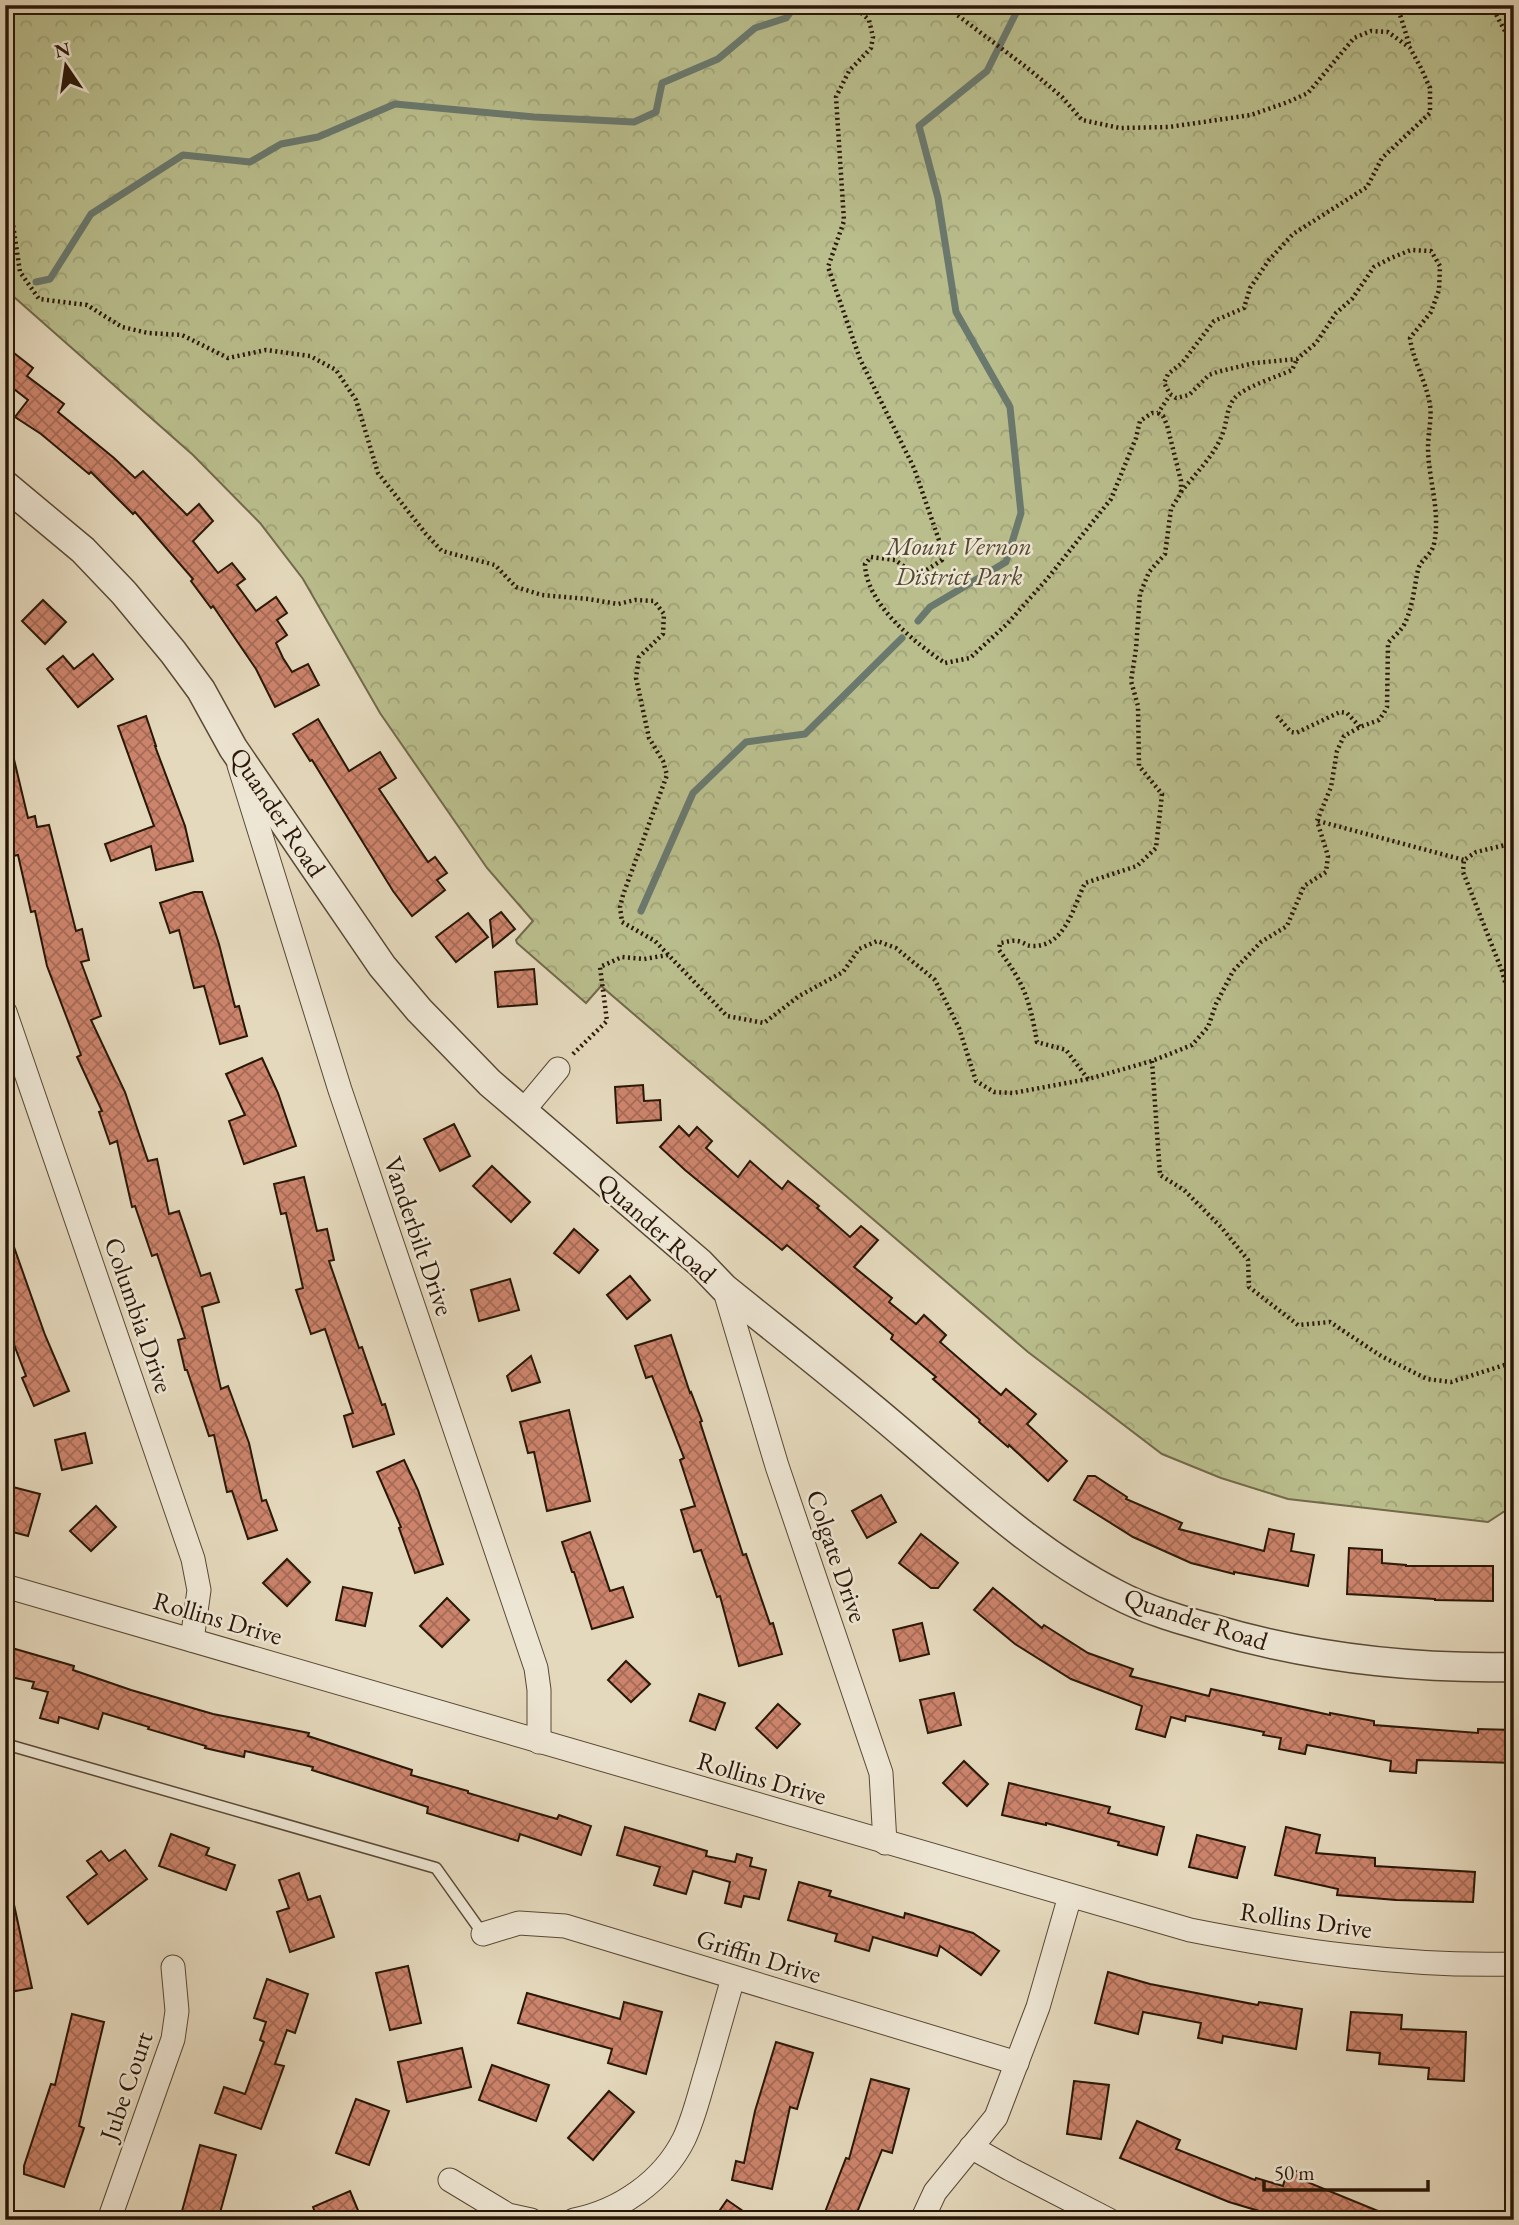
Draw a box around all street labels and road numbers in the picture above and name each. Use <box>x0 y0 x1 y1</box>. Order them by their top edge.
street label: Quander Road <box>222 741 334 884</box>
street label: Vanderbilt Drive <box>376 1152 462 1320</box>
street label: Quander Road <box>590 1165 724 1291</box>
street label: Columbia Drive <box>97 1233 181 1397</box>
street label: Colgate Drive <box>798 1485 876 1627</box>
street label: Quander Road <box>1120 1580 1273 1658</box>
street label: Rollins Drive <box>150 1583 286 1653</box>
street label: Rollins Drive <box>694 1743 830 1813</box>
street label: Rollins Drive <box>1238 1894 1374 1946</box>
street label: Griffin Drive <box>693 1921 825 1991</box>
street label: Jube Court <box>91 2027 160 2147</box>

